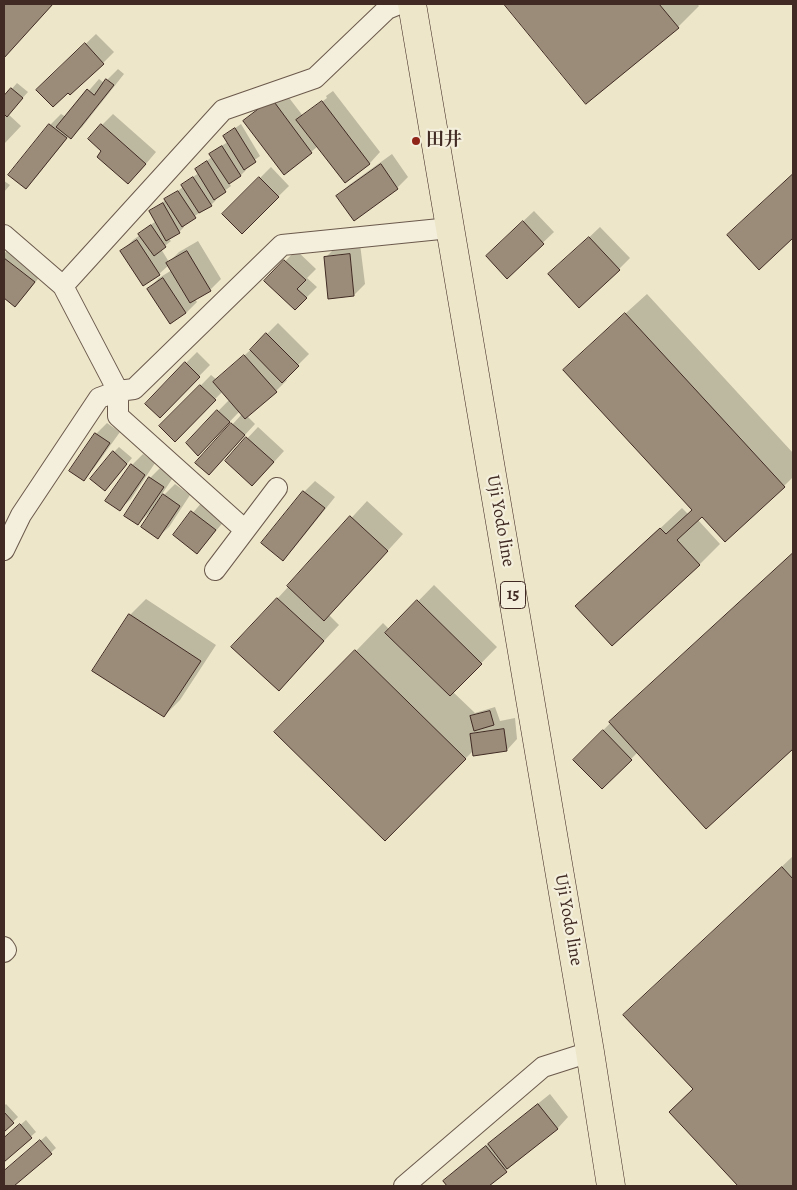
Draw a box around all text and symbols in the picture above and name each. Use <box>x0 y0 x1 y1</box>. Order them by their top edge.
place label: 田井 <box>426 130 462 152</box>
marker: 田井 <box>410 135 422 147</box>
street label: Uji Yodo line <box>481 473 519 569</box>
road number: 15 <box>500 582 526 608</box>
street label: Uji Yodo line <box>549 872 587 968</box>

